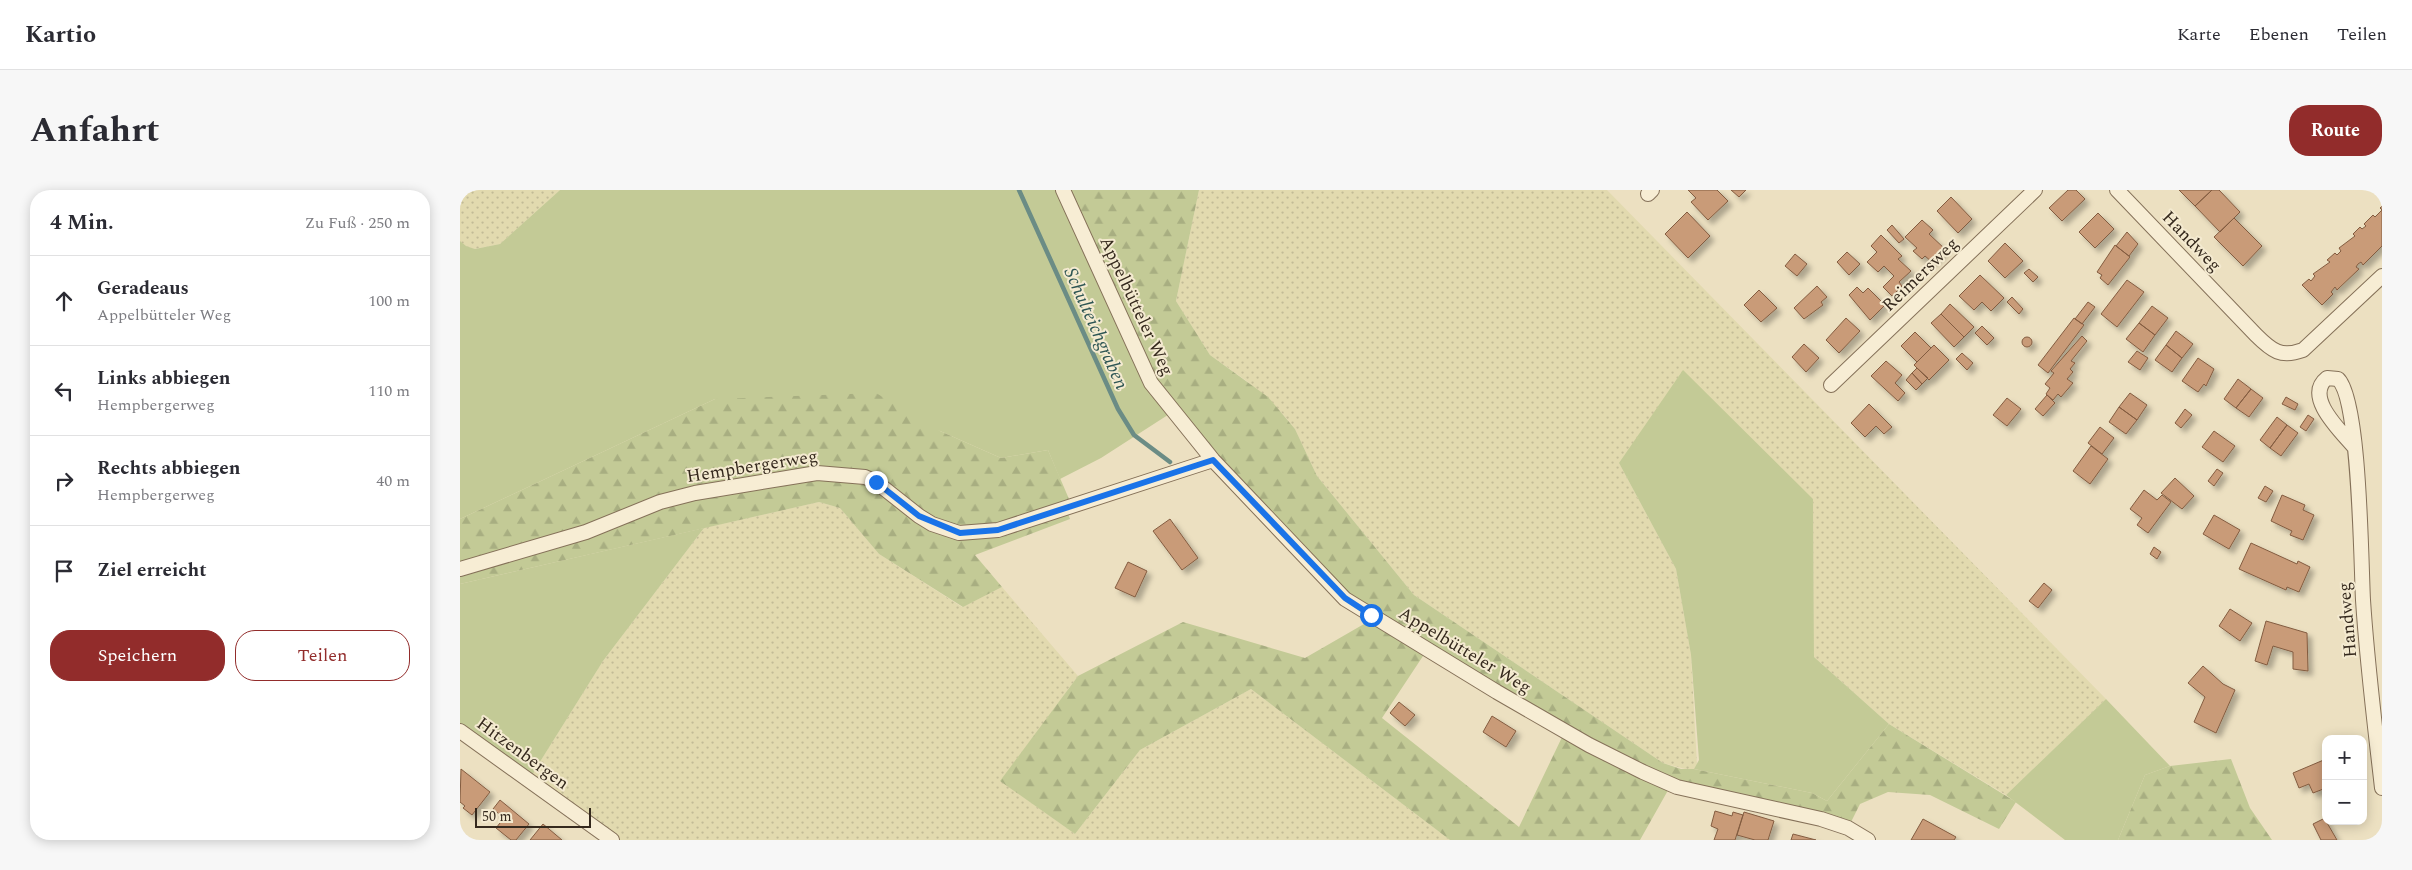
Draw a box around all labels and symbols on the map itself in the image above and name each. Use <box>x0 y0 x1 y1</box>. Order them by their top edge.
street label: Handweg <box>2156 205 2228 278</box>
street label: Reimersweg <box>1876 231 1965 318</box>
street label: Appelbütteler Weg <box>1092 232 1181 380</box>
water label: Schulteichgraben <box>1056 263 1136 394</box>
street label: Hempbergerweg <box>685 443 820 490</box>
route end <box>865 471 888 494</box>
street label: Handweg <box>2331 581 2364 659</box>
street label: Appelbütteler Weg <box>1393 600 1536 701</box>
route start <box>1360 604 1383 627</box>
street label: Hitzenbergen <box>471 710 575 796</box>
scale bar <box>475 805 591 828</box>

